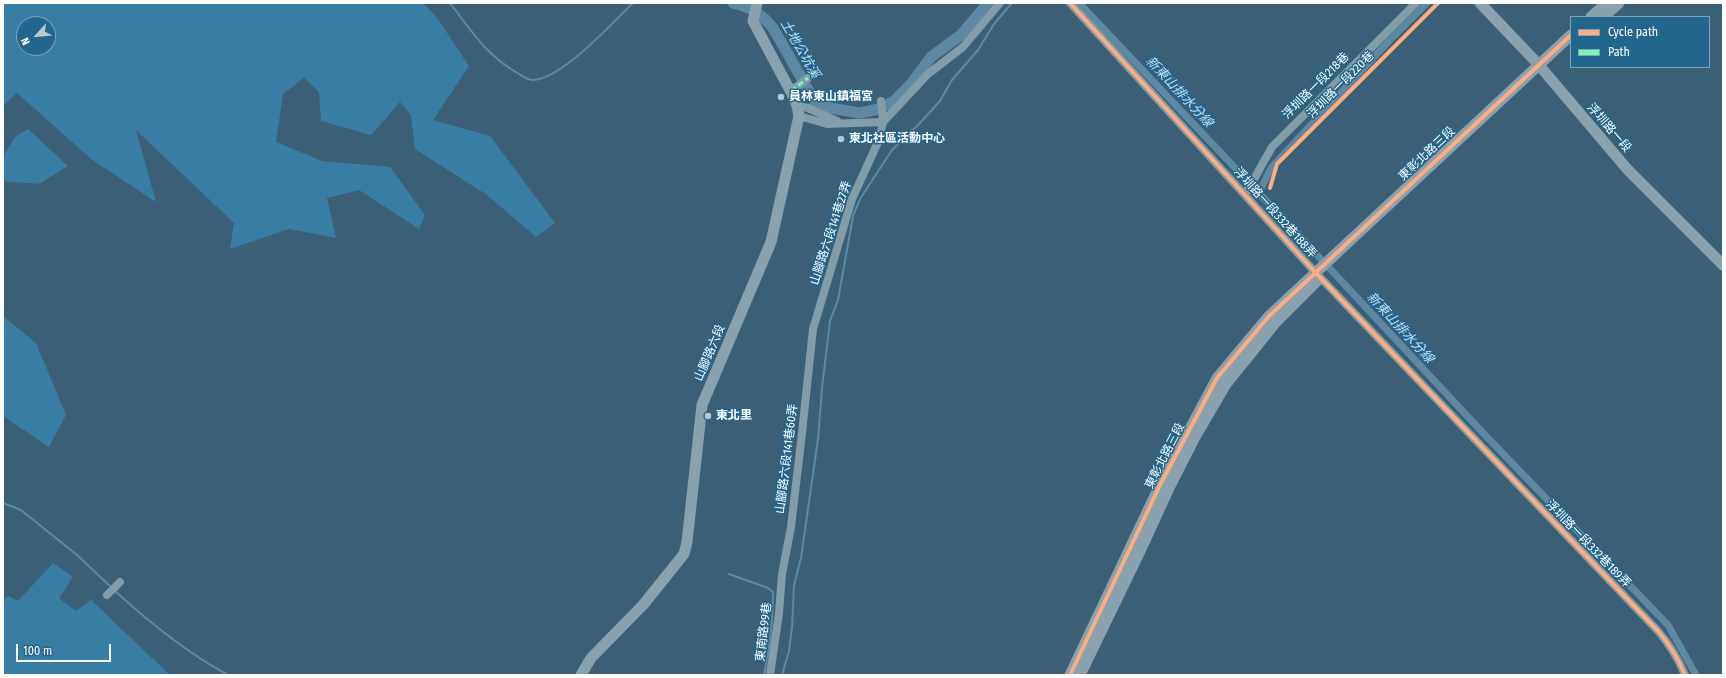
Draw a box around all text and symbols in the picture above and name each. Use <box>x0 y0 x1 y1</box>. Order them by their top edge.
north arrow <box>16 16 56 56</box>
legend <box>1570 16 1710 68</box>
water label: 土地公坑溪 <box>777 17 823 81</box>
text: Cycle path <box>1608 25 1658 39</box>
text: N <box>18 35 33 47</box>
text: Path <box>1608 45 1630 59</box>
street label: 浮圳路一段220巷 <box>1305 49 1377 121</box>
street label: 浮圳路一段218巷 <box>1280 50 1352 122</box>
water label: 新東山排水分線 <box>1142 53 1216 131</box>
place label: 員林東山鎮福宮 <box>789 90 873 104</box>
marker: 員林東山鎮福宮 <box>776 92 786 102</box>
street label: 浮圳路一段 <box>1584 101 1634 155</box>
street label: 東彰北路三段 <box>1396 124 1458 184</box>
place label: 東北社區活動中心 <box>849 132 945 146</box>
marker: 東北社區活動中心 <box>836 134 846 144</box>
street label: 浮圳路一段332巷188弄 <box>1231 165 1319 261</box>
street label: 山腳路六段141巷27弄 <box>807 179 855 287</box>
water label: 新東山排水分線 <box>1363 289 1437 367</box>
street label: 山腳路六段 <box>692 323 728 383</box>
street label: 山腳路六段141巷60弄 <box>773 403 801 515</box>
place label: 東北里 <box>716 409 752 423</box>
marker: 東北里 <box>703 411 713 421</box>
street label: 東彰北路三段 <box>1142 421 1188 491</box>
street label: 浮圳路一段332巷189弄 <box>1542 497 1634 591</box>
street label: 東南路99巷 <box>753 602 775 662</box>
scale bar <box>18 636 113 662</box>
text: 100 m <box>23 644 52 658</box>

